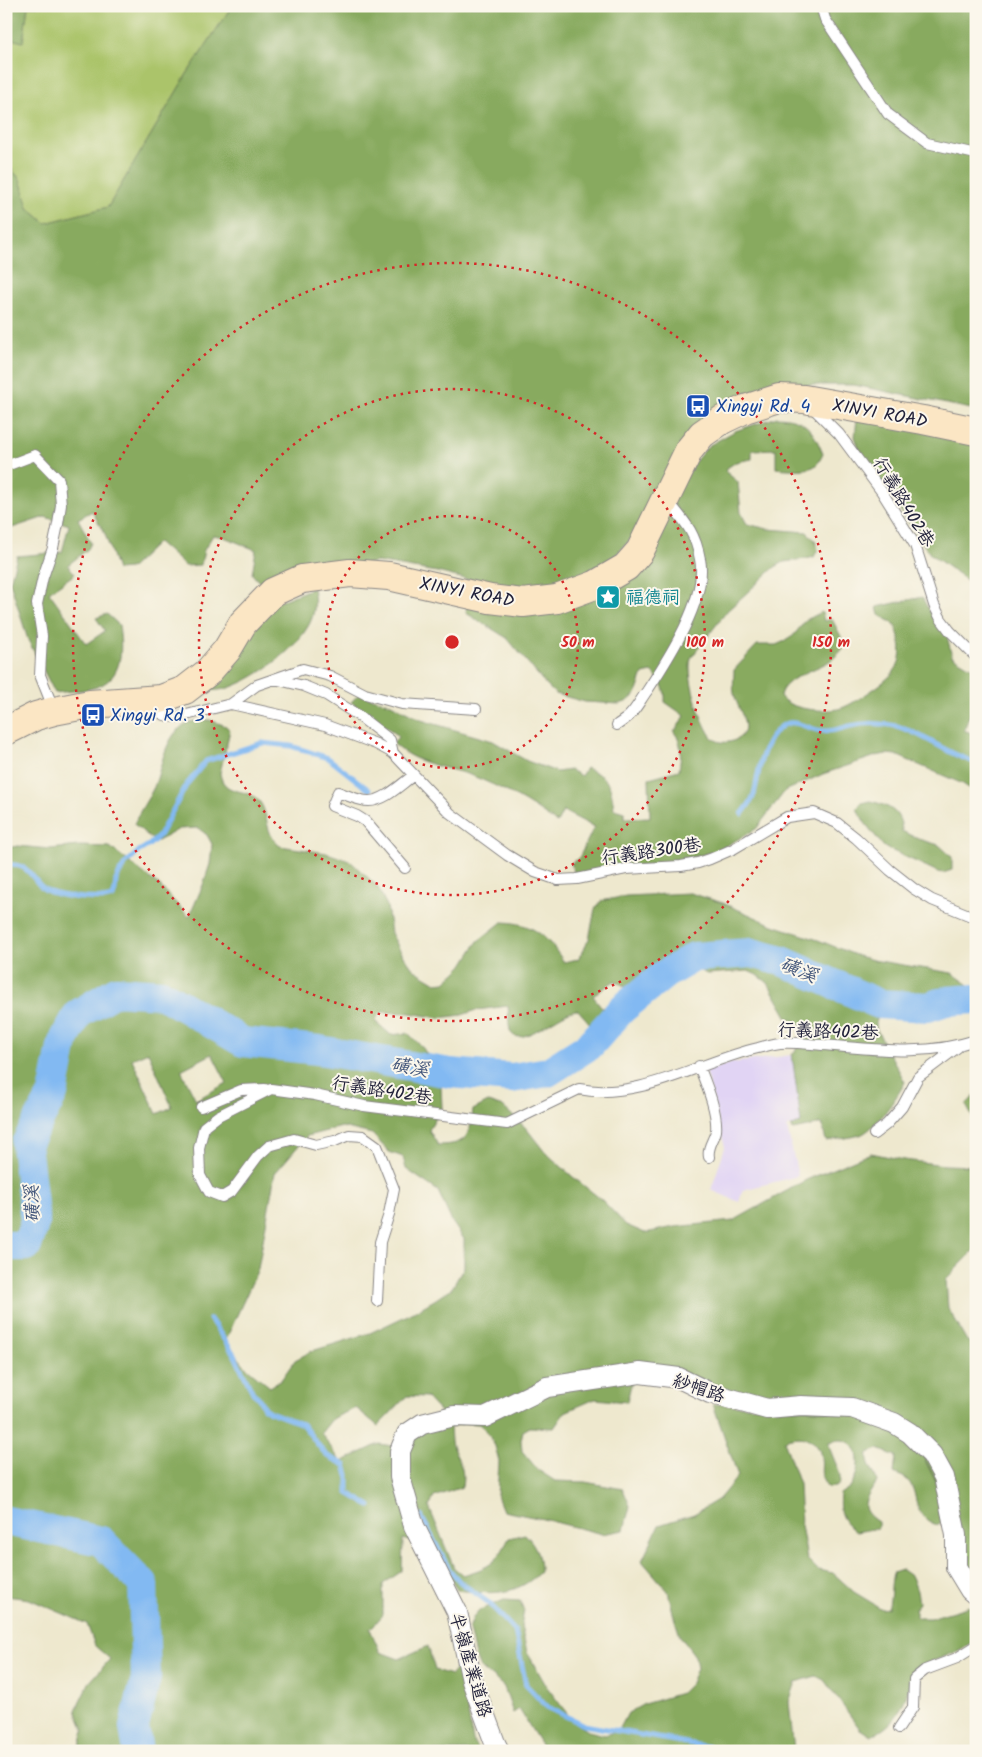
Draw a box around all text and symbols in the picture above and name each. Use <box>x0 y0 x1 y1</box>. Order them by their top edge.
street label: XINYI ROAD <box>830 392 930 437</box>
bus stop icon: Xingyi Rd. 4 <box>685 393 711 419</box>
place label: Xingyi Rd. 4 <box>716 393 811 422</box>
street label: 行義路402巷 <box>864 452 941 554</box>
street label: XINYI ROAD <box>417 570 517 617</box>
place icon: 福德祠 <box>595 584 621 610</box>
place label: 福德祠 <box>626 584 680 613</box>
text: 50 m <box>560 631 595 655</box>
text: 100 m <box>686 631 724 655</box>
text: 150 m <box>812 631 850 655</box>
centre of rings <box>443 633 461 651</box>
bus stop icon: Xingyi Rd. 3 <box>80 702 106 728</box>
place label: Xingyi Rd. 3 <box>110 702 205 731</box>
street label: 行義路300巷 <box>600 831 703 874</box>
water label: 磺溪 <box>775 950 822 992</box>
street label: 行義路402巷 <box>777 1016 879 1049</box>
water label: 磺溪 <box>388 1050 432 1086</box>
street label: 行義路402巷 <box>329 1069 434 1114</box>
water label: 磺溪 <box>17 1183 49 1223</box>
street label: 紗帽路 <box>668 1367 729 1412</box>
street label: 半嶺產業道路 <box>441 1610 498 1721</box>

